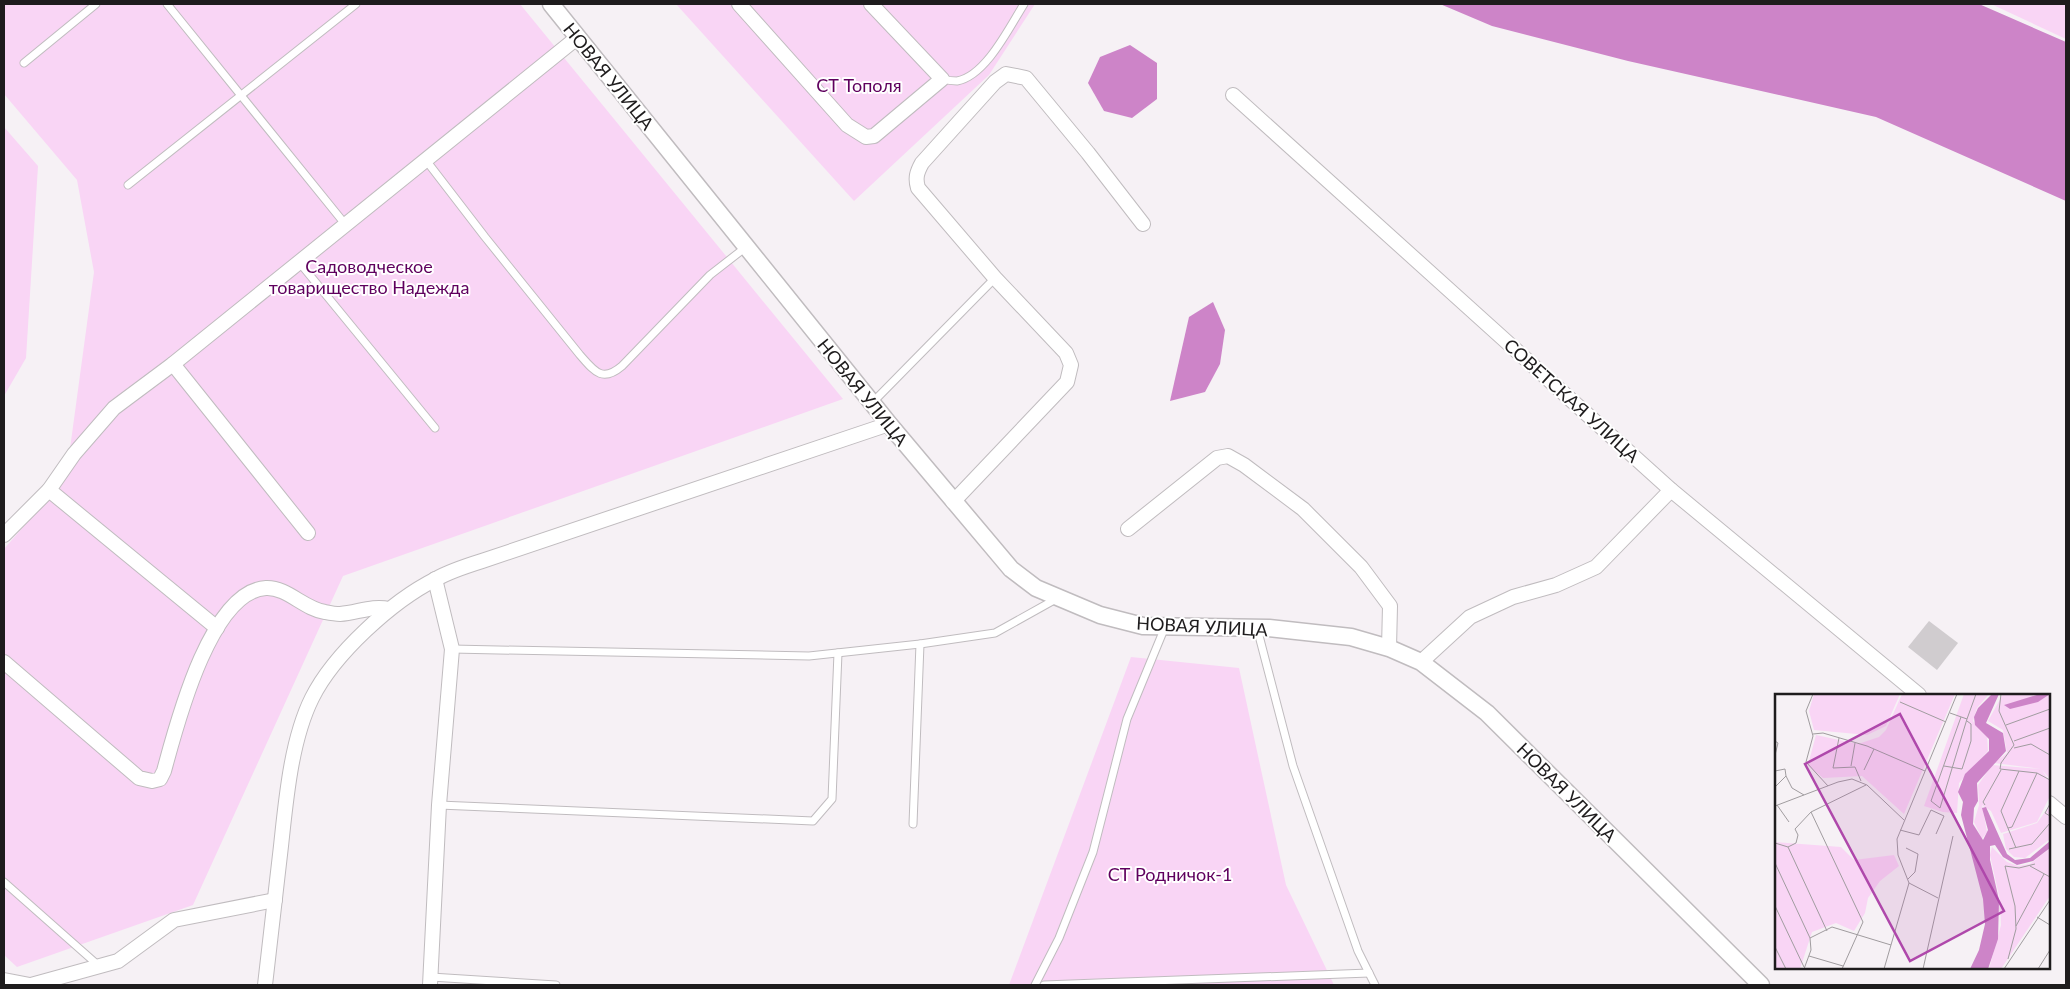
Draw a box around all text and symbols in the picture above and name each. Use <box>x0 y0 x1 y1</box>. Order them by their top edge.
street label: НОВАЯ УЛИЦА <box>559 18 659 135</box>
park label: СТ Тополя <box>816 74 902 96</box>
park label: Садоводческое товарищество Надежда <box>269 255 469 298</box>
street label: НОВАЯ УЛИЦА <box>813 334 913 451</box>
street label: СОВЕТСКАЯ УЛИЦА <box>1500 334 1645 467</box>
street label: НОВАЯ УЛИЦА <box>1136 612 1269 640</box>
inset map <box>1775 694 2050 969</box>
street label: НОВАЯ УЛИЦА <box>1513 738 1622 847</box>
park label: СТ Родничок-1 <box>1108 863 1232 885</box>

